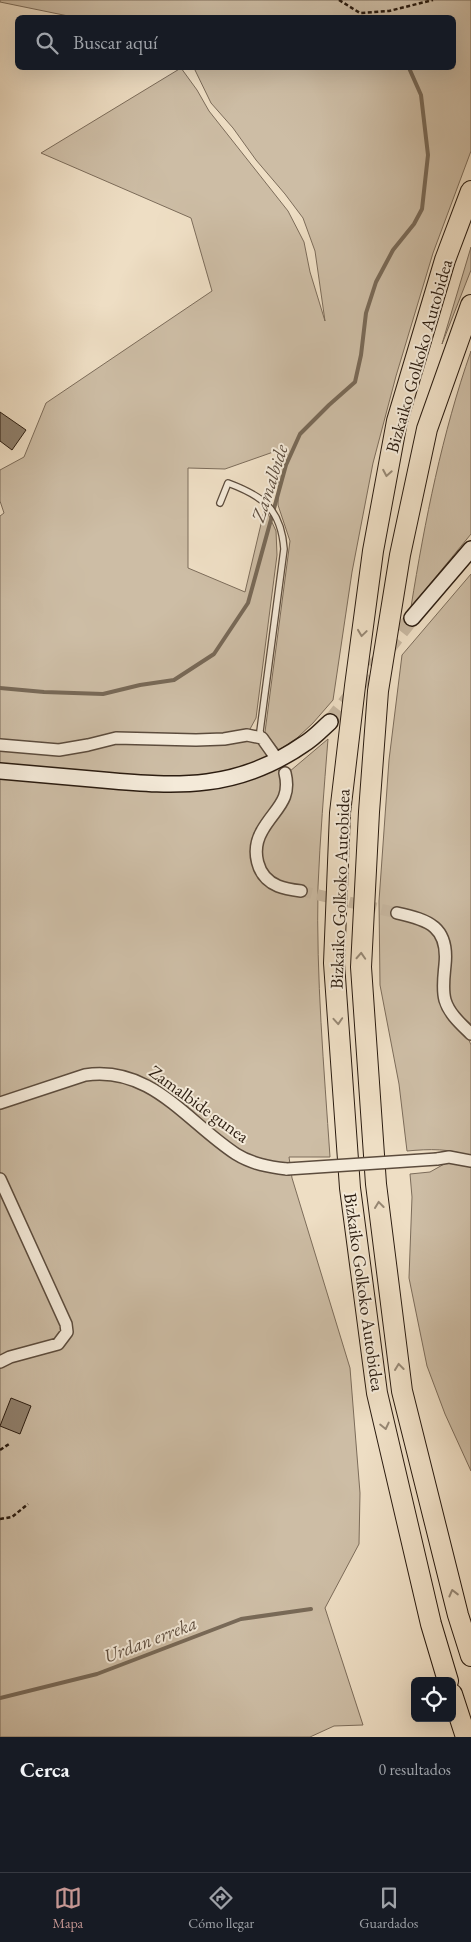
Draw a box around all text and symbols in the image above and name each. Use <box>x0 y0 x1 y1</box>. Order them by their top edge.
search box <box>15 15 456 70</box>
icon: search <box>33 29 61 57</box>
text: Buscar aquí <box>73 30 158 55</box>
street label: Bizkaiko Golkoko Autobidea <box>380 256 457 455</box>
water label: Zamalbide <box>245 441 294 526</box>
one-way arrow <box>383 468 393 477</box>
one-way arrow <box>357 629 368 637</box>
street label: Bizkaiko Golkoko Autobidea <box>325 788 355 990</box>
one-way arrow <box>356 952 367 960</box>
one-way arrow <box>332 1018 343 1026</box>
street label: Zamalbide gunea <box>145 1060 254 1148</box>
street label: Bizkaiko Golkoko Autobidea <box>339 1191 390 1394</box>
one-way arrow <box>374 1201 385 1209</box>
one-way arrow <box>394 1362 405 1370</box>
one-way arrow <box>379 1421 390 1430</box>
one-way arrow <box>448 1589 458 1597</box>
water label: Urdan erreka <box>100 1610 200 1669</box>
map controls <box>411 1677 456 1722</box>
button: locate <box>411 1677 456 1722</box>
text: Cerca <box>20 1756 70 1783</box>
text: 0 resultados <box>379 1759 451 1780</box>
tab: Mapa <box>53 1884 83 1932</box>
tab: Cómo llegar <box>188 1884 254 1932</box>
tab: Guardados <box>359 1884 418 1932</box>

